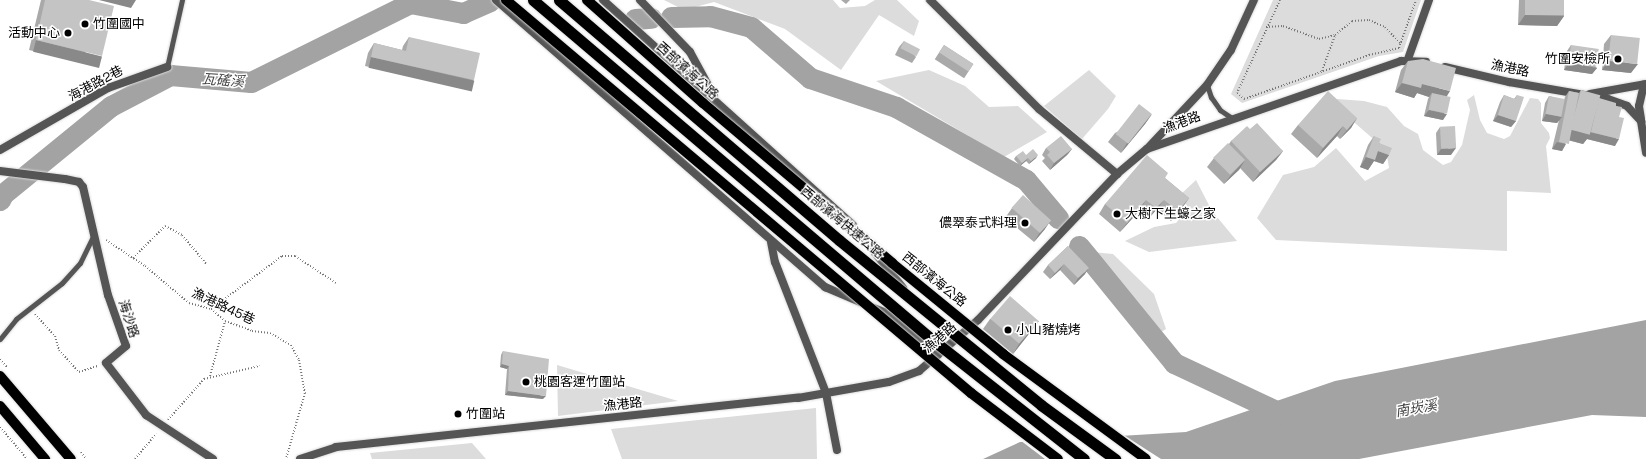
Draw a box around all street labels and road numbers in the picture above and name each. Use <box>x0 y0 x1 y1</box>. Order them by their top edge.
street label: 西部濱海公路 <box>653 39 721 103</box>
street label: 漁港路 <box>1489 57 1531 81</box>
street label: 海港路2巷 <box>66 63 126 105</box>
street label: 漁港路 <box>1161 109 1203 137</box>
street label: 西部濱海快速公路 <box>797 184 887 262</box>
street label: 西部濱海公路 <box>899 249 969 311</box>
street label: 漁港路45巷 <box>189 286 257 328</box>
street label: 海沙路 <box>115 298 141 340</box>
street label: 漁港路 <box>920 319 960 357</box>
street label: 漁港路 <box>603 395 643 415</box>

